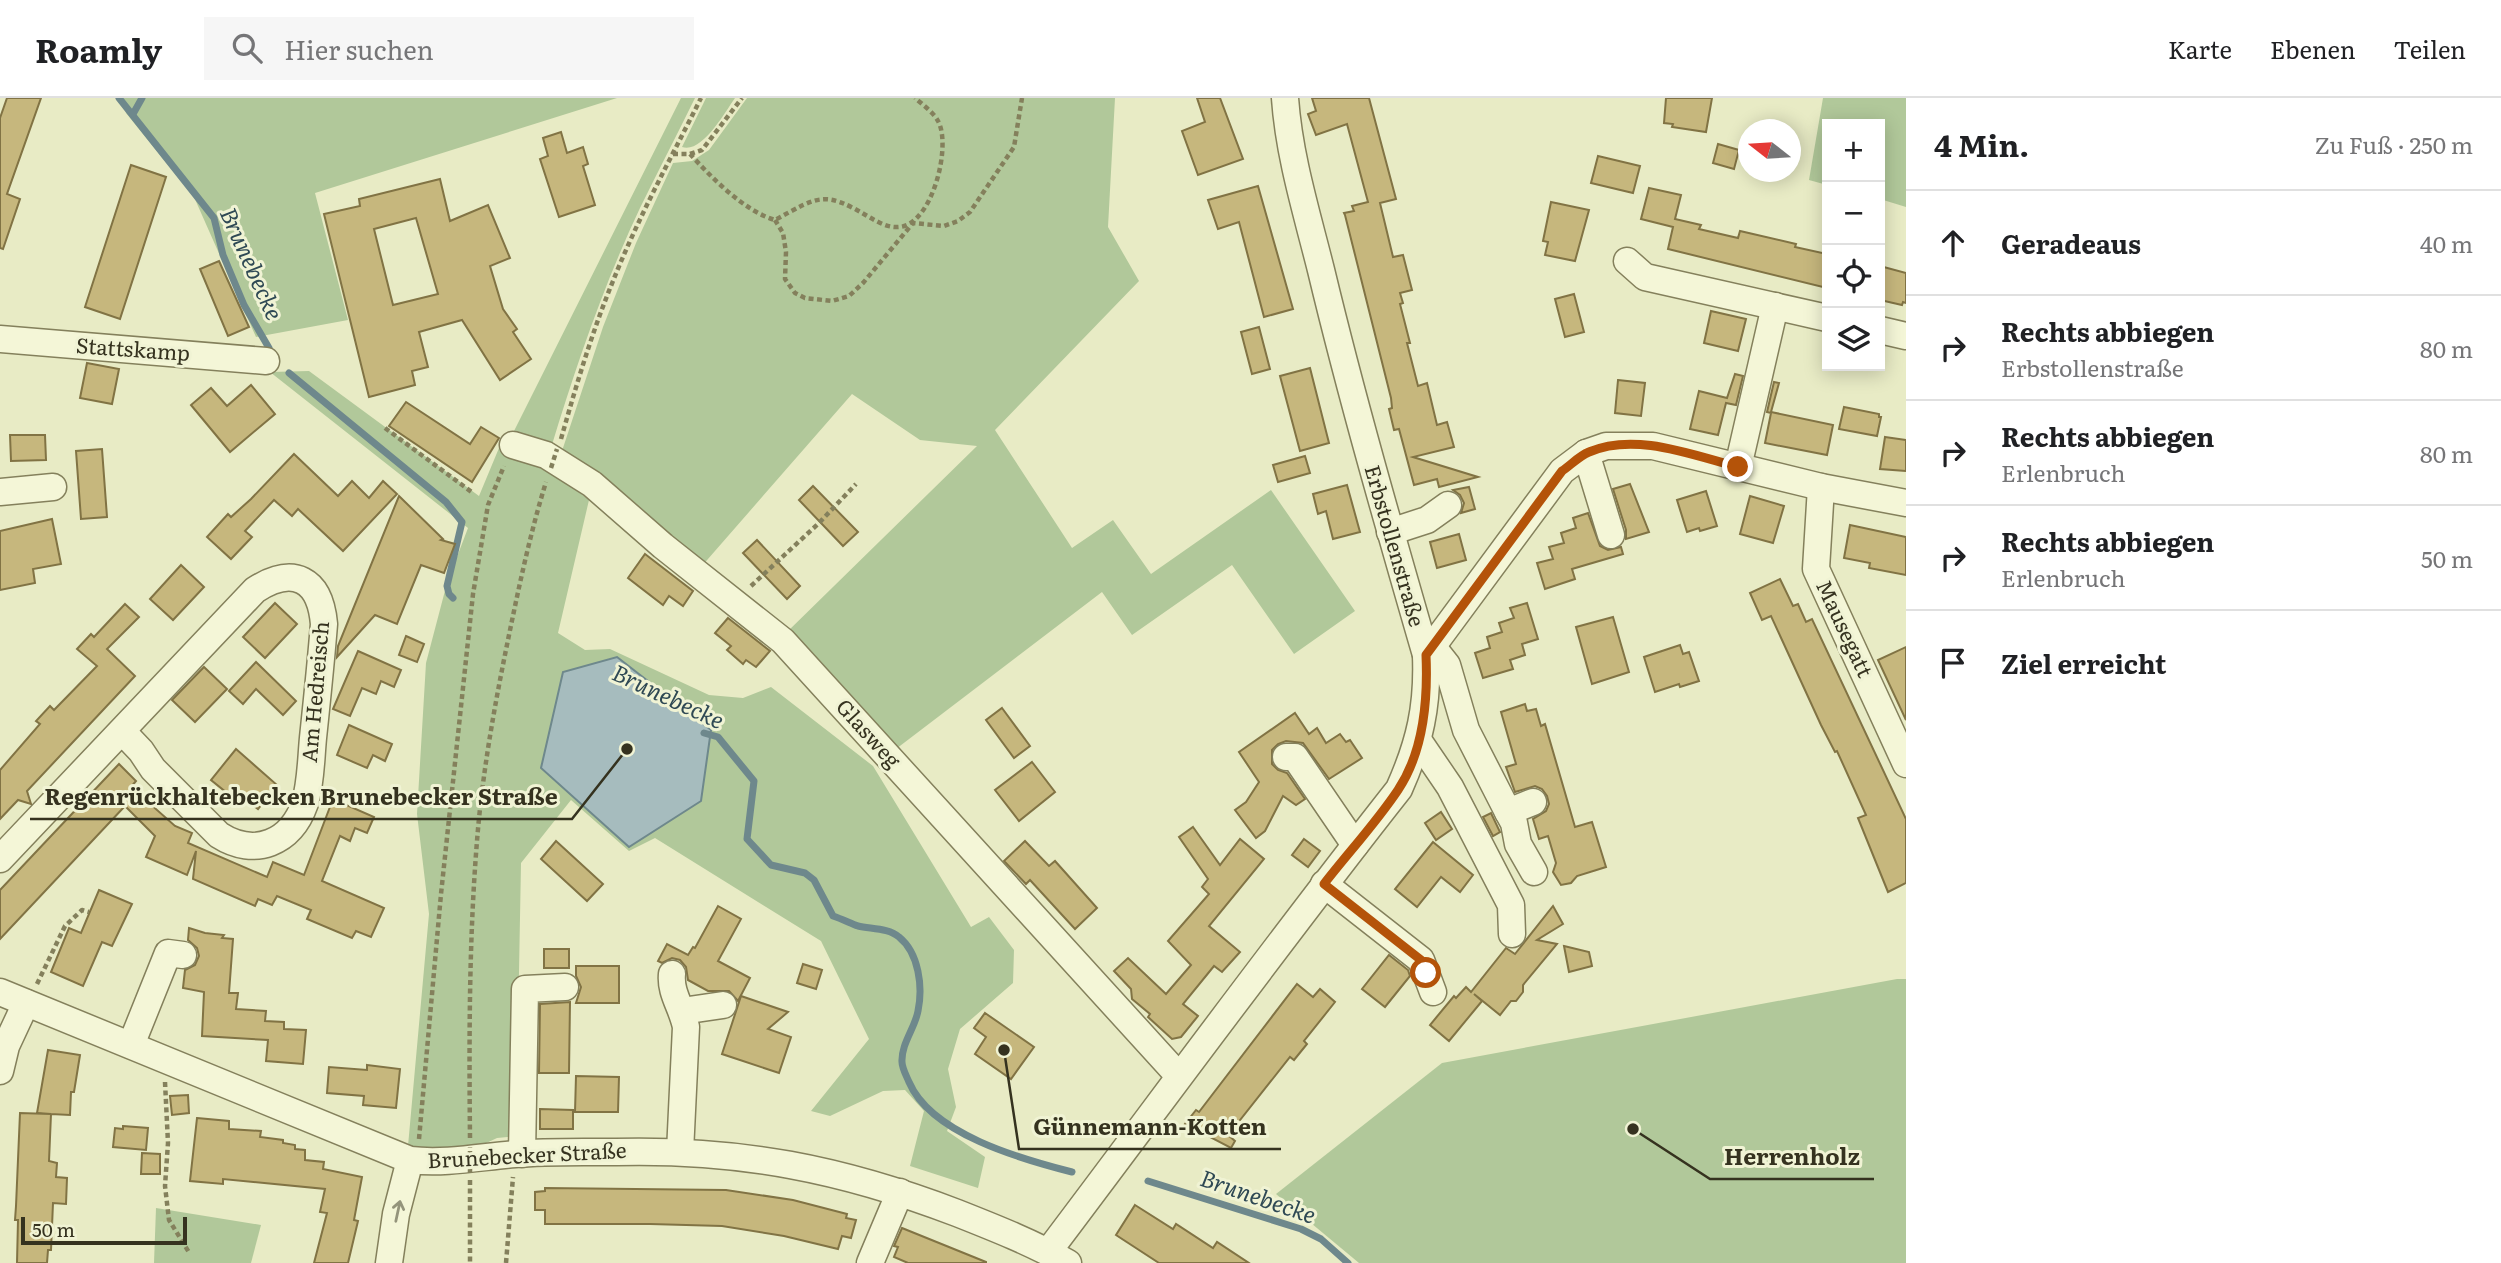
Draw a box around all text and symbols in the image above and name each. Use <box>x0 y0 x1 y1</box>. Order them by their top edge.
search box <box>204 17 694 80</box>
text: Roamly <box>35 24 162 73</box>
icon: search <box>228 29 266 67</box>
text: Hier suchen <box>284 29 434 68</box>
text: Karte <box>2168 31 2232 66</box>
text: Ebenen <box>2270 31 2356 66</box>
text: Teilen <box>2394 31 2466 66</box>
north arrow <box>1738 119 1801 182</box>
map controls <box>1822 119 1885 371</box>
button: + <box>1822 119 1885 182</box>
text: 4 Min. <box>1934 122 2029 166</box>
text: Zu Fuß · 250 m <box>2315 127 2473 161</box>
button: − <box>1822 182 1885 245</box>
water label: Brunebecke <box>213 201 293 325</box>
text: Geradeaus <box>2001 223 2141 262</box>
icon: ahead <box>1934 224 1972 262</box>
text: 40 m <box>2420 226 2473 260</box>
button: locate <box>1822 245 1885 308</box>
button: layers <box>1822 308 1885 371</box>
text: Rechts abbiegen <box>2001 311 2214 350</box>
street label: Stattskamp <box>75 328 191 367</box>
icon: right <box>1934 329 1972 367</box>
text: 80 m <box>2420 331 2473 365</box>
text: Erbstollenstraße <box>2001 350 2184 384</box>
text: Rechts abbiegen <box>2001 416 2214 455</box>
icon: right <box>1934 434 1972 472</box>
text: 80 m <box>2420 436 2473 470</box>
route end <box>1722 451 1753 482</box>
text: Erlenbruch <box>2001 455 2126 489</box>
street label: Erbstollenstraße <box>1358 461 1434 630</box>
text: Rechts abbiegen <box>2001 521 2214 560</box>
icon: right <box>1934 539 1972 577</box>
text: 50 m <box>2421 541 2473 575</box>
text: Erlenbruch <box>2001 560 2126 594</box>
street label: Mausegatt <box>1810 574 1883 682</box>
street label: Am Hedreisch <box>292 620 335 764</box>
text: Ziel erreicht <box>2001 643 2166 682</box>
icon: arrive <box>1934 644 1972 682</box>
water label: Brunebecke <box>607 654 730 736</box>
street label: Glasweg <box>830 691 910 774</box>
callout: Regenrückhaltebecken Brunebecker Straße <box>30 775 572 819</box>
text: Regenrückhaltebecken Brunebecker Straße <box>44 778 558 812</box>
route start <box>1410 957 1441 988</box>
callout: Günnemann-Kotten <box>1019 1105 1281 1149</box>
text: Günnemann-Kotten <box>1033 1108 1267 1142</box>
street label: Brunebecker Straße <box>427 1133 627 1174</box>
callout: Herrenholz <box>1710 1135 1874 1179</box>
text: Herrenholz <box>1724 1138 1860 1172</box>
water label: Brunebecke <box>1196 1159 1321 1231</box>
one-way arrow <box>391 1200 405 1223</box>
scale bar <box>21 1214 187 1246</box>
text: 50 m <box>32 1215 75 1243</box>

